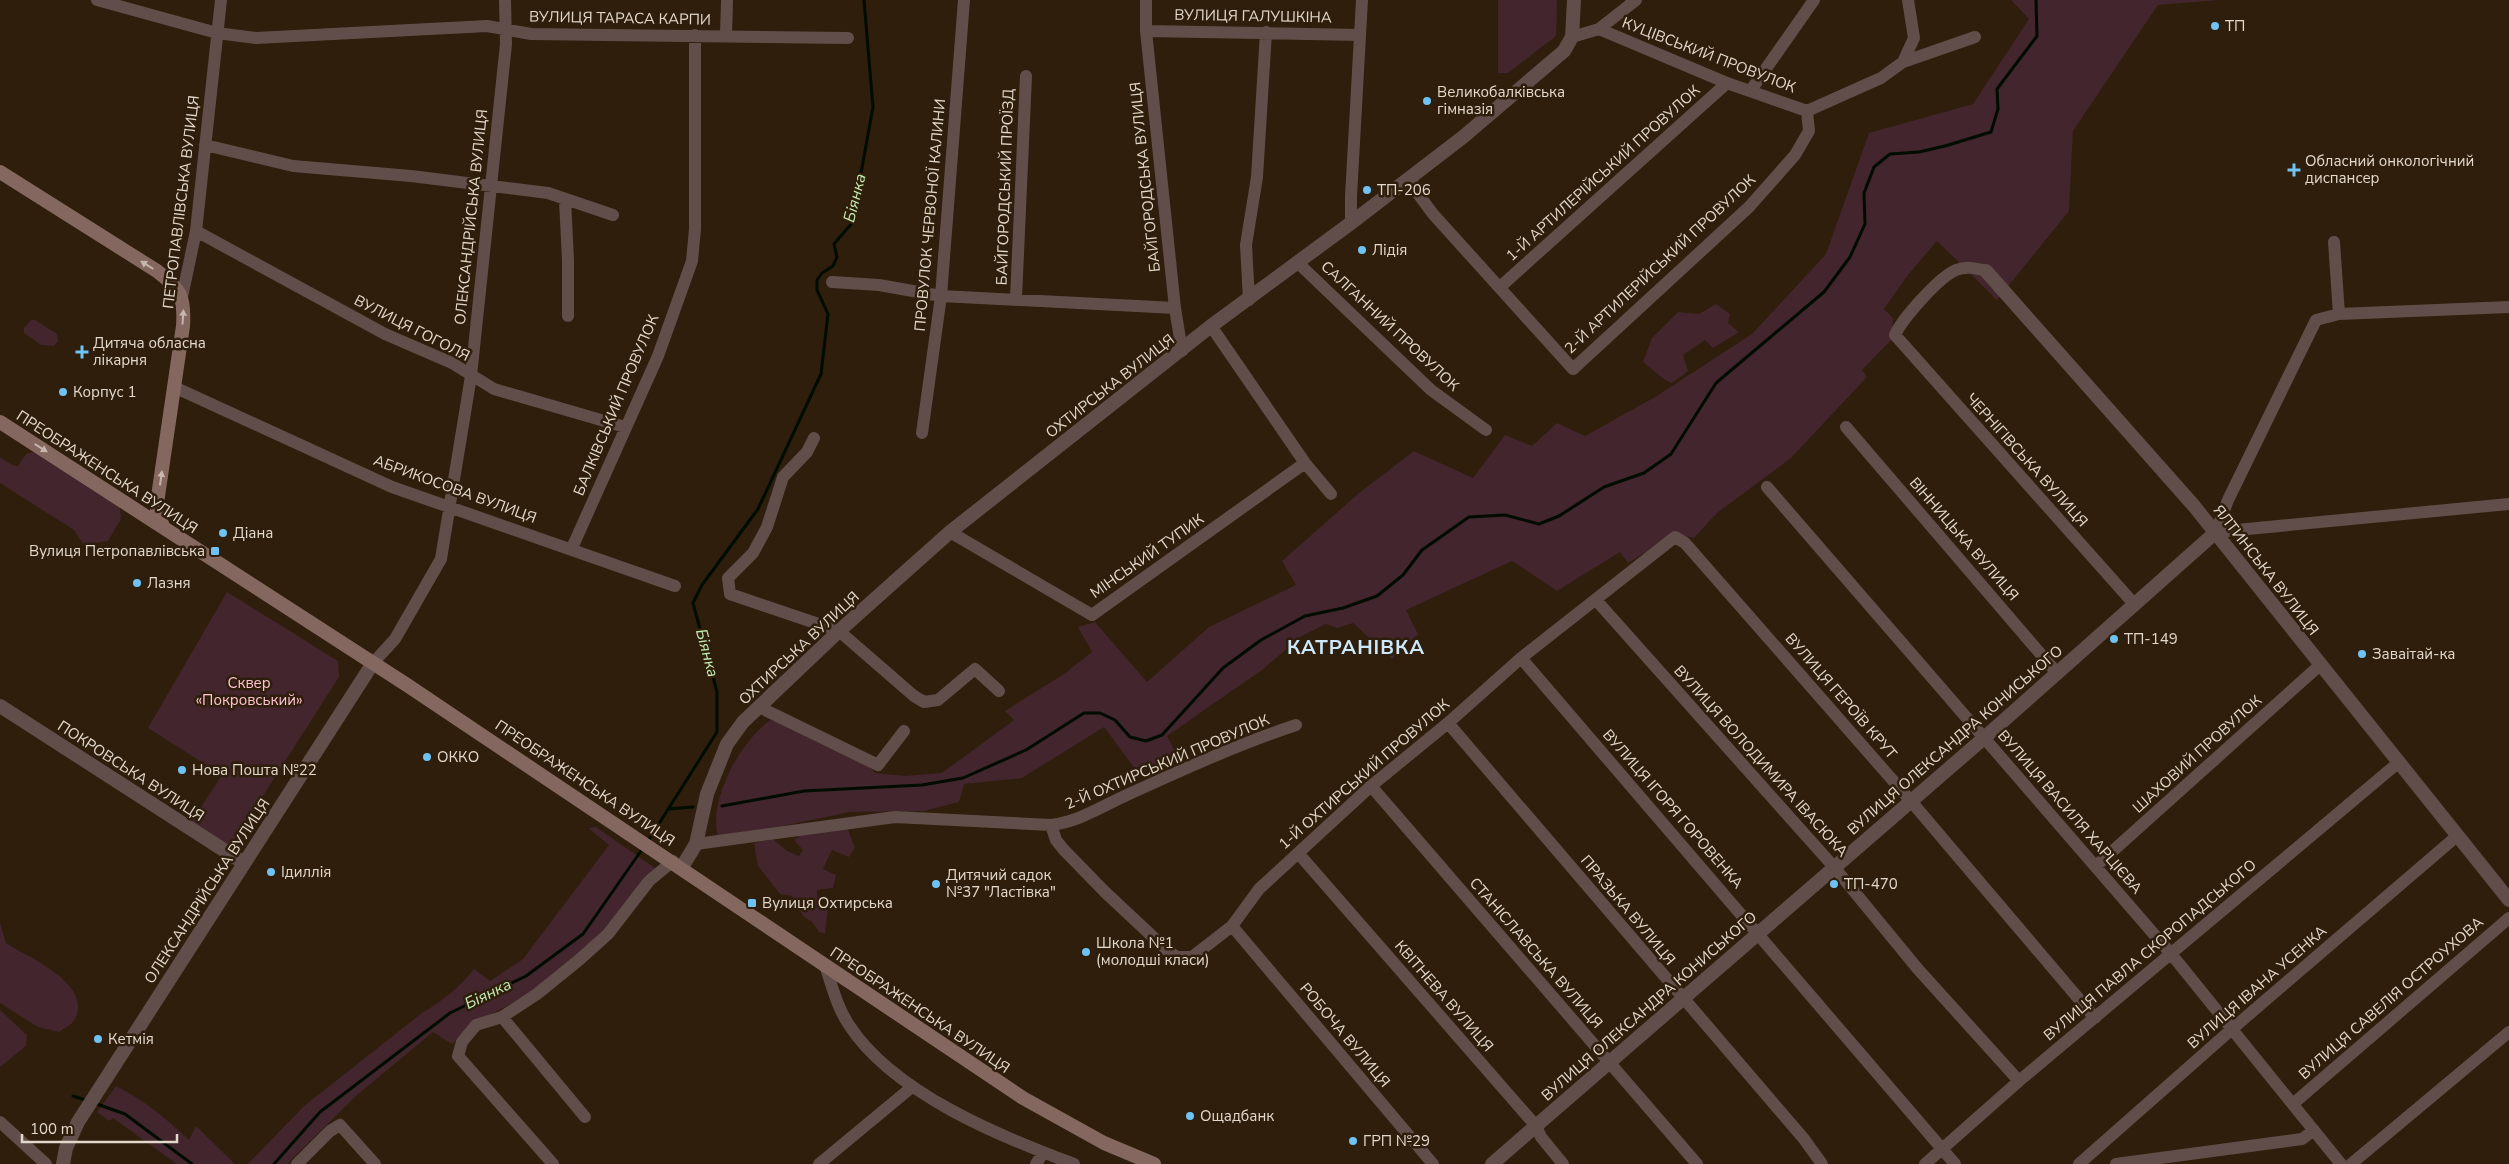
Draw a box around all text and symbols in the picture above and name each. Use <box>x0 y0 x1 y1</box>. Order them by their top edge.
street label: ВУЛИЦЯ ГАЛУШКІНА <box>1174 5 1332 27</box>
street label: ВУЛИЦЯ ТАРАСА КАРПИ <box>529 6 711 30</box>
street label: КУЦІВСЬКИЙ ПРОВУЛОК <box>1619 13 1799 98</box>
place label: ТП <box>2225 16 2245 36</box>
marker: ТП <box>2209 20 2221 32</box>
street label: 1-Й АРТИЛЕРІЙСЬКИЙ ПРОВУЛОК <box>1502 80 1704 266</box>
street label: БАЙГОРОДСЬКА ВУЛИЦЯ <box>1125 81 1165 273</box>
place label: Великобалківська гімназія <box>1437 82 1565 119</box>
street label: БАЙГОРОДСЬКИЙ ПРОЇЗД <box>992 88 1018 286</box>
street label: ПЕТРОПАВЛІВСЬКА ВУЛИЦЯ <box>158 94 204 310</box>
marker: Великобалківська гімназія <box>1421 95 1433 107</box>
street label: ПРОВУЛОК ЧЕРВОНОЇ КАЛИНИ <box>910 98 950 332</box>
street label: ОЛЕКСАНДРІЙСЬКА ВУЛИЦЯ <box>450 108 492 326</box>
place label: Обласний онкологічний диспансер <box>2305 151 2474 188</box>
marker: Обласний онкологічний диспансер <box>2287 163 2301 177</box>
street label: 2-Й АРТИЛЕРІЙСЬКИЙ ПРОВУЛОК <box>1560 170 1760 358</box>
water label: Біянка <box>838 171 872 225</box>
place label: ТП-206 <box>1377 180 1431 200</box>
marker: ТП-206 <box>1361 184 1373 196</box>
place label: Лідія <box>1372 240 1407 260</box>
marker: Лідія <box>1356 244 1368 256</box>
street label: САЛГАННИЙ ПРОВУЛОК <box>1317 257 1464 396</box>
one-way arrow <box>140 260 153 270</box>
street label: ВУЛИЦЯ ГОГОЛЯ <box>351 290 473 366</box>
one-way arrow <box>180 309 188 325</box>
street label: БАЛКІВСЬКИЙ ПРОВУЛОК <box>569 311 663 499</box>
street label: ОХТИРСЬКА ВУЛИЦЯ <box>1042 329 1178 443</box>
place label: Дитяча обласна лікарня <box>93 333 206 370</box>
marker: Дитяча обласна лікарня <box>75 345 89 359</box>
place label: Корпус 1 <box>73 382 136 402</box>
marker: Корпус 1 <box>57 386 69 398</box>
street label: ЧЕРНІГІВСЬКА ВУЛИЦЯ <box>1962 389 2092 531</box>
street label: ПРЕОБРАЖЕНСЬКА ВУЛИЦЯ <box>12 406 202 538</box>
one-way arrow <box>35 444 48 453</box>
street label: АБРИКОСОВА ВУЛИЦЯ <box>371 450 539 528</box>
one-way arrow <box>157 470 165 486</box>
street label: ВІННИЦЬКА ВУЛИЦЯ <box>1905 473 2023 605</box>
street label: ЯЛТИНСЬКА ВУЛИЦЯ <box>2209 501 2323 639</box>
street label: МІНСЬКИЙ ТУПИК <box>1086 509 1208 603</box>
place label: Діана <box>233 523 273 543</box>
marker: Діана <box>217 527 229 539</box>
place label: Вулиця Петропавлівська <box>29 541 205 561</box>
marker: Вулиця Петропавлівська <box>209 545 221 557</box>
place label: Лазня <box>147 573 191 593</box>
marker: Лазня <box>131 577 143 589</box>
street label: ОХТИРСЬКА ВУЛИЦЯ <box>734 587 864 709</box>
water label: Біянка <box>690 626 724 680</box>
street label: ВУЛИЦЯ ГЕРОЇВ КРУТ <box>1781 629 1901 763</box>
place label: ТП-149 <box>2124 629 2178 649</box>
marker: ТП-149 <box>2108 633 2120 645</box>
district label: КАТРАНІВКА <box>1287 634 1425 661</box>
street label: ВУЛИЦЯ ОЛЕКСАНДРА КОНИСЬКОГО <box>1843 641 2067 839</box>
place label: Заваітай-ка <box>2372 644 2455 664</box>
marker: Заваітай-ка <box>2356 648 2368 660</box>
street label: ВУЛИЦЯ ВОЛОДИМИРА ІВАСЮКА <box>1670 661 1852 861</box>
park label: Сквер «Покровський» <box>195 673 303 710</box>
street label: ШАХОВИЙ ПРОВУЛОК <box>2128 690 2266 817</box>
street label: 1-Й ОХТИРСЬКИЙ ПРОВУЛОК <box>1274 694 1454 854</box>
street label: 2-Й ОХТИРСЬКИЙ ПРОВУЛОК <box>1062 710 1273 814</box>
street label: ПРЕОБРАЖЕНСЬКА ВУЛИЦЯ <box>491 715 679 851</box>
street label: ПОКРОВСЬКА ВУЛИЦЯ <box>54 716 208 826</box>
street label: ВУЛИЦЯ ІГОРЯ ГОРОВЕНКА <box>1598 725 1748 893</box>
street label: ВУЛИЦЯ ВАСИЛЯ ХАРЦІЄВА <box>1993 726 2147 898</box>
place label: ОККО <box>437 747 479 767</box>
marker: ОККО <box>421 751 433 763</box>
place label: Нова Пошта №22 <box>192 760 317 780</box>
marker: Нова Пошта №22 <box>176 764 188 776</box>
street label: ОЛЕКСАНДРІЙСЬКА ВУЛИЦЯ <box>140 795 274 987</box>
street label: ПРАЗЬКА ВУЛИЦЯ <box>1576 851 1680 969</box>
street label: ВУЛИЦЯ ПАВЛА СКОРОПАДСЬКОГО <box>2039 855 2261 1045</box>
place label: Ідиллія <box>281 862 331 882</box>
place label: Дитячий садок №37 "Ластівка" <box>946 865 1056 902</box>
marker: Ідиллія <box>265 866 277 878</box>
street label: СТАНІСЛАВСЬКА ВУЛИЦЯ <box>1465 873 1607 1033</box>
place label: ТП-470 <box>1844 874 1898 894</box>
marker: Дитячий садок №37 "Ластівка" <box>930 878 942 890</box>
marker: ТП-470 <box>1828 878 1840 890</box>
place label: Вулиця Охтирська <box>762 893 893 913</box>
marker: Вулиця Охтирська <box>746 897 758 909</box>
street label: ВУЛИЦЯ ОЛЕКСАНДРА КОНИСЬКОГО <box>1537 907 1761 1105</box>
street label: ВУЛИЦЯ САВЕЛІЯ ОСТРОУХОВА <box>2295 912 2488 1084</box>
street label: ВУЛИЦЯ ІВАНА УСЕНКА <box>2183 921 2331 1053</box>
place label: Школа №1 (молодші класи) <box>1096 933 1210 970</box>
street label: КВІТНЕВА ВУЛИЦЯ <box>1390 936 1498 1056</box>
street label: ПРЕОБРАЖЕНСЬКА ВУЛИЦЯ <box>826 942 1014 1078</box>
marker: Школа №1 (молодші класи) <box>1080 946 1092 958</box>
water label: Біянка <box>461 973 515 1015</box>
street label: РОБОЧА ВУЛИЦЯ <box>1295 979 1395 1091</box>
place label: Кетмія <box>108 1029 154 1049</box>
marker: Кетмія <box>92 1033 104 1045</box>
place label: Ощадбанк <box>1200 1106 1274 1126</box>
marker: Ощадбанк <box>1184 1110 1196 1122</box>
scale bar <box>22 1112 178 1144</box>
text: 100 m <box>30 1119 74 1139</box>
place label: ГРП №29 <box>1363 1131 1430 1151</box>
marker: ГРП №29 <box>1347 1135 1359 1147</box>

